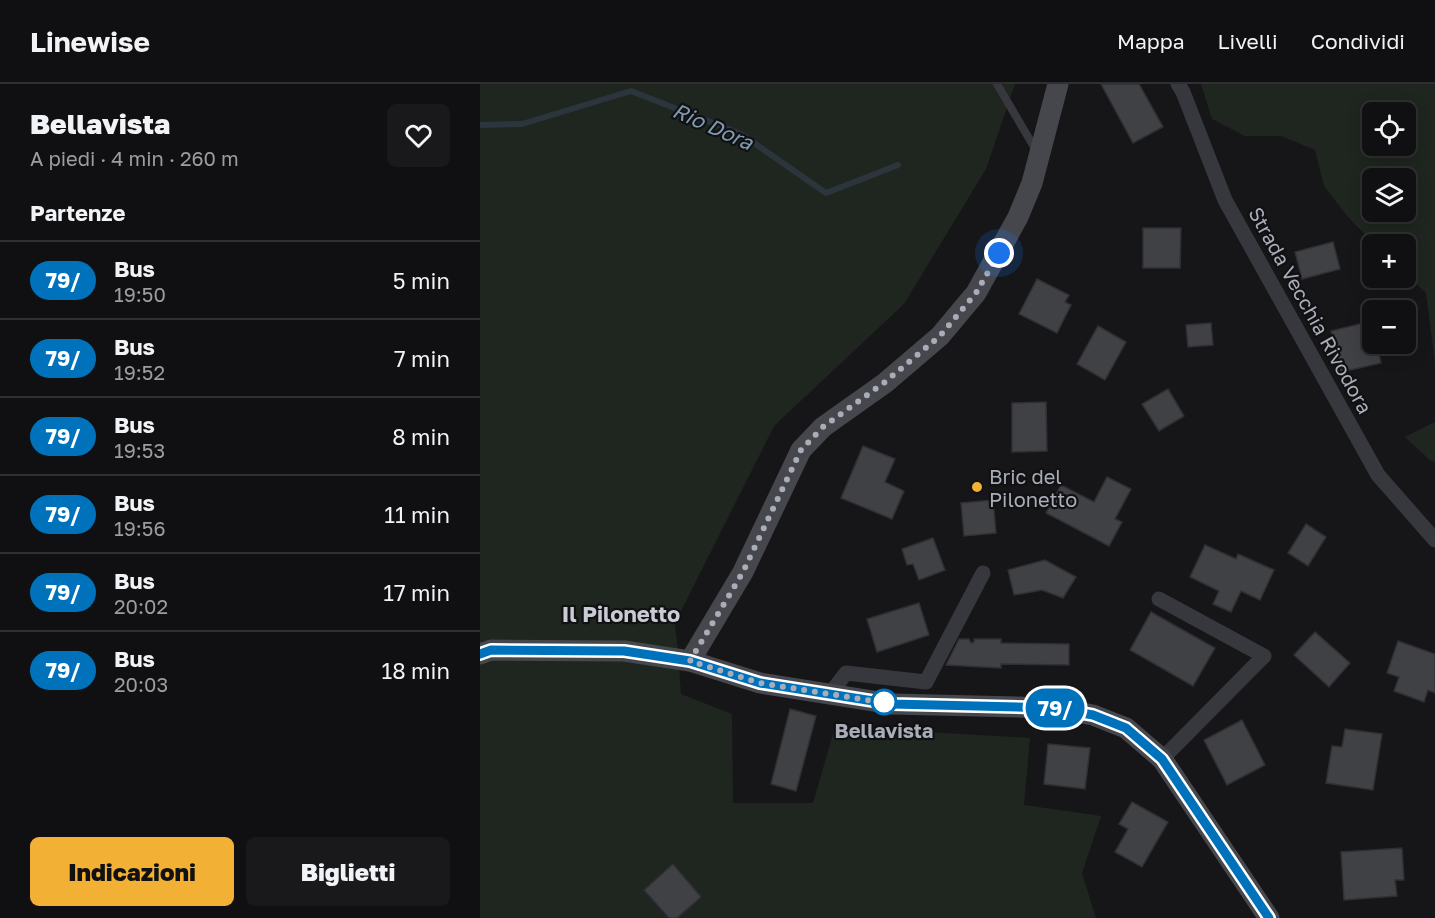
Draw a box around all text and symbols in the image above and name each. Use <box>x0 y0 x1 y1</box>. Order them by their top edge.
text: Linewise <box>30 25 150 58</box>
text: Mappa <box>1117 28 1185 54</box>
text: Livelli <box>1218 28 1278 54</box>
text: Condividi <box>1311 28 1405 54</box>
water label: Rio Dora <box>669 97 758 156</box>
map controls <box>1362 102 1416 354</box>
button: locate <box>1362 102 1416 156</box>
button: heart <box>387 104 450 167</box>
text: Bellavista <box>30 107 170 140</box>
text: A piedi · 4 min · 260 m <box>30 146 239 170</box>
button: layers <box>1362 168 1416 222</box>
text: Partenze <box>30 199 125 226</box>
street label: Strada Vecchia Rivodora <box>1244 203 1378 417</box>
button: + <box>1362 234 1416 288</box>
your location <box>984 238 1014 268</box>
text: Bus <box>114 255 155 282</box>
text: 79/ <box>46 267 80 293</box>
text: 5 min <box>393 267 450 294</box>
text: 19:50 <box>114 282 166 306</box>
button: − <box>1362 300 1416 354</box>
text: Bus <box>114 333 155 360</box>
text: 79/ <box>46 345 80 371</box>
text: 7 min <box>394 345 450 372</box>
text: 19:52 <box>114 360 165 384</box>
text: Bus <box>114 411 155 438</box>
text: 79/ <box>46 423 80 449</box>
text: 8 min <box>392 423 450 450</box>
text: 19:53 <box>114 438 165 462</box>
place label: Bric del Pilonetto <box>989 464 1077 511</box>
marker: Bric del Pilonetto <box>970 480 984 494</box>
text: Bus <box>114 489 155 516</box>
text: 79/ <box>46 501 80 527</box>
text: 11 min <box>384 501 450 528</box>
text: 19:56 <box>114 516 166 540</box>
text: Bus <box>114 567 155 594</box>
text: 79/ <box>46 579 80 605</box>
text: 17 min <box>383 579 450 606</box>
text: 20:02 <box>114 594 168 618</box>
district label: Il Pilonetto <box>562 600 680 627</box>
text: Bus <box>114 645 155 672</box>
text: 79/ <box>46 657 80 683</box>
text: 18 min <box>382 657 450 684</box>
text: 20:03 <box>114 672 168 696</box>
line badge: 79/ <box>1020 688 1090 728</box>
marker: Bellavista <box>871 689 897 715</box>
text: 79/ <box>1038 695 1072 721</box>
place label: Bellavista <box>835 718 933 742</box>
button: Indicazioni <box>30 837 234 906</box>
button: Biglietti <box>246 837 450 906</box>

